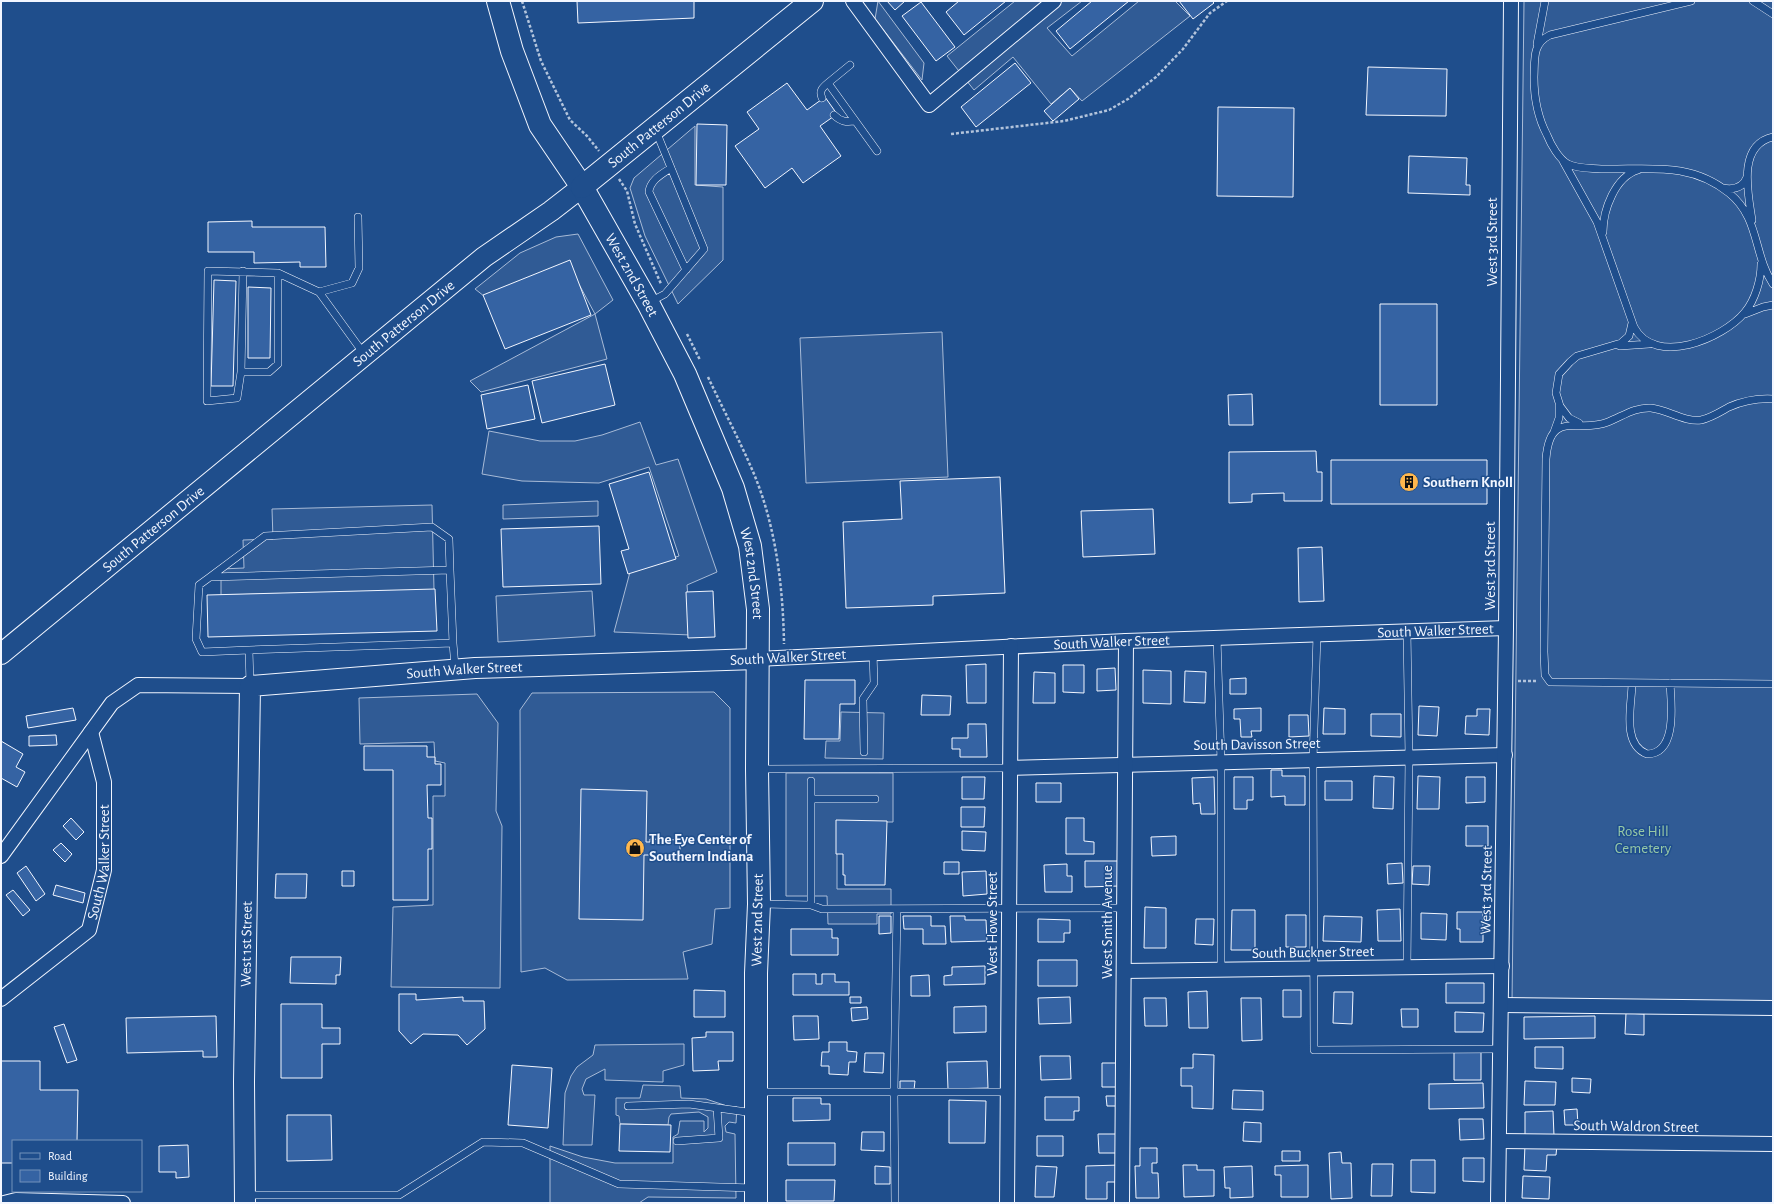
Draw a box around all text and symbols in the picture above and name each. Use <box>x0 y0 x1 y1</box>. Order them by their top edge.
street label: South Patterson Drive <box>605 79 713 171</box>
street label: West 3rd Street <box>1485 197 1500 287</box>
street label: West 2nd Street <box>602 231 661 319</box>
street label: South Patterson Drive <box>350 277 458 370</box>
building icon: Southern Knoll <box>1398 471 1420 493</box>
place label: Southern Knoll <box>1423 475 1513 490</box>
street label: South Patterson Drive <box>100 483 207 575</box>
street label: West 3rd Street <box>1483 521 1498 611</box>
street label: West 2nd Street <box>737 526 765 620</box>
street label: South Walker Street <box>1377 621 1494 640</box>
street label: South Walker Street <box>1053 633 1170 653</box>
street label: South Walker Street <box>730 647 847 668</box>
street label: South Walker Street <box>406 659 523 681</box>
street label: South Davisson Street <box>1193 736 1321 753</box>
street label: South Walker Street <box>85 804 112 921</box>
park label: Rose Hill Cemetery <box>1615 824 1672 856</box>
place label: The Eye Center of Southern Indiana <box>649 832 753 864</box>
shop icon: The Eye Center of Southern Indiana <box>624 837 646 859</box>
street label: West 3rd Street <box>1478 845 1495 935</box>
street label: West Smith Avenue <box>1100 865 1115 979</box>
street label: West Howe Street <box>985 872 1000 976</box>
street label: West 2nd Street <box>749 873 766 966</box>
street label: West 1st Street <box>238 901 255 987</box>
street label: South Buckner Street <box>1252 944 1375 961</box>
street label: South Waldron Street <box>1573 1118 1699 1135</box>
legend <box>12 1140 142 1192</box>
text: Road <box>48 1150 72 1162</box>
text: Building <box>48 1170 88 1182</box>

